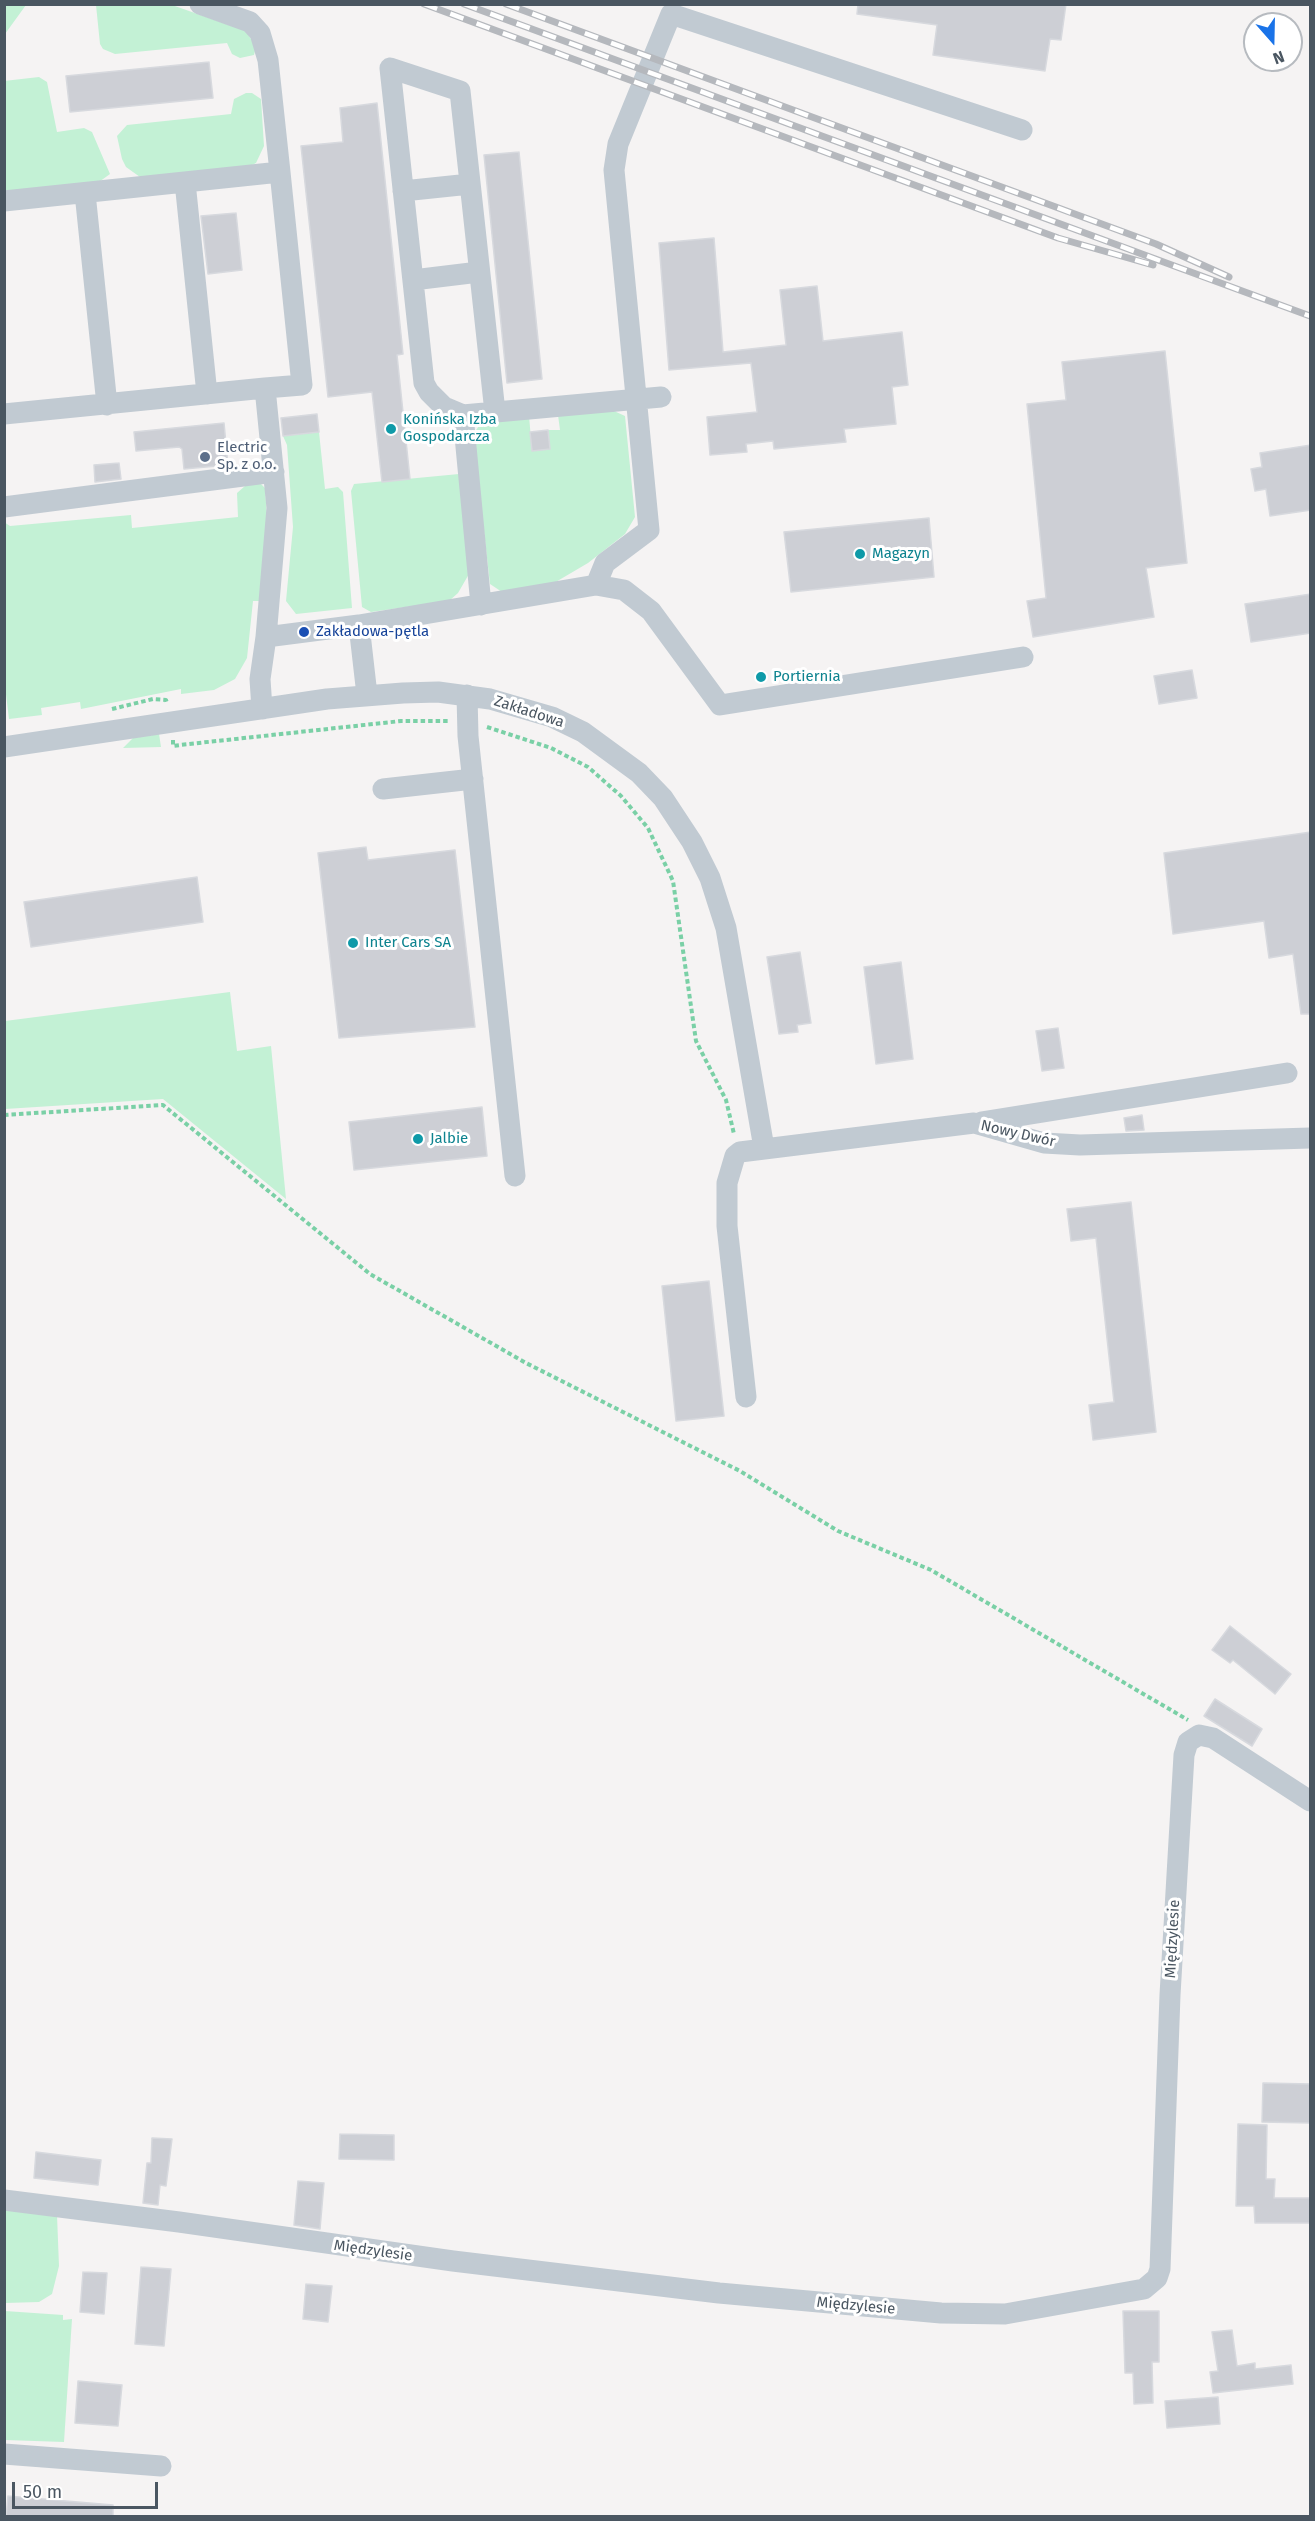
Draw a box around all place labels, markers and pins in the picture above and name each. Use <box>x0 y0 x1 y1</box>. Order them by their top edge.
place label: Konińska Izba Gospodarcza <box>403 411 497 446</box>
marker: Konińska Izba Gospodarcza <box>384 422 398 436</box>
place label: Electric Sp. z o.o. <box>217 439 276 474</box>
marker: Electric Sp. z o.o. <box>198 450 212 464</box>
place label: Magazyn <box>872 545 930 563</box>
marker: Magazyn <box>853 547 867 561</box>
place label: Zakładowa-pętla <box>316 623 429 641</box>
marker: Zakładowa-pętla <box>297 625 311 639</box>
place label: Portiernia <box>773 668 841 686</box>
marker: Portiernia <box>754 670 768 684</box>
place label: Inter Cars SA <box>365 934 451 952</box>
marker: Inter Cars SA <box>346 936 360 950</box>
place label: Jalbie <box>430 1130 468 1148</box>
marker: Jalbie <box>411 1132 425 1146</box>

